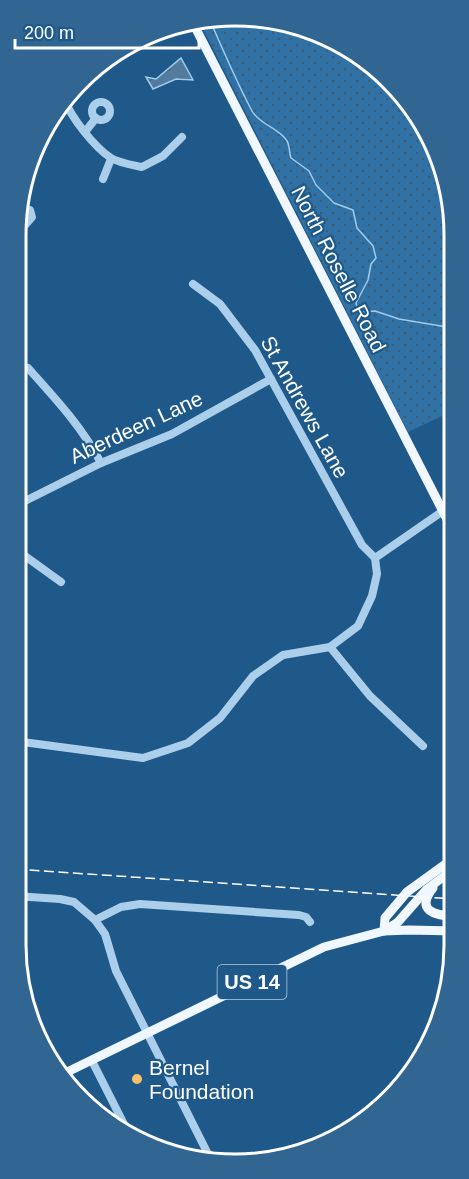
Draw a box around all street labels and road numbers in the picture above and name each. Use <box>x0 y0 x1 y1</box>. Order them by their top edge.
street label: North Roselle Road <box>287 182 391 356</box>
street label: St Andrews Lane <box>256 332 354 482</box>
street label: Aberdeen Lane <box>66 386 206 468</box>
road number: US 14 <box>218 965 286 999</box>

